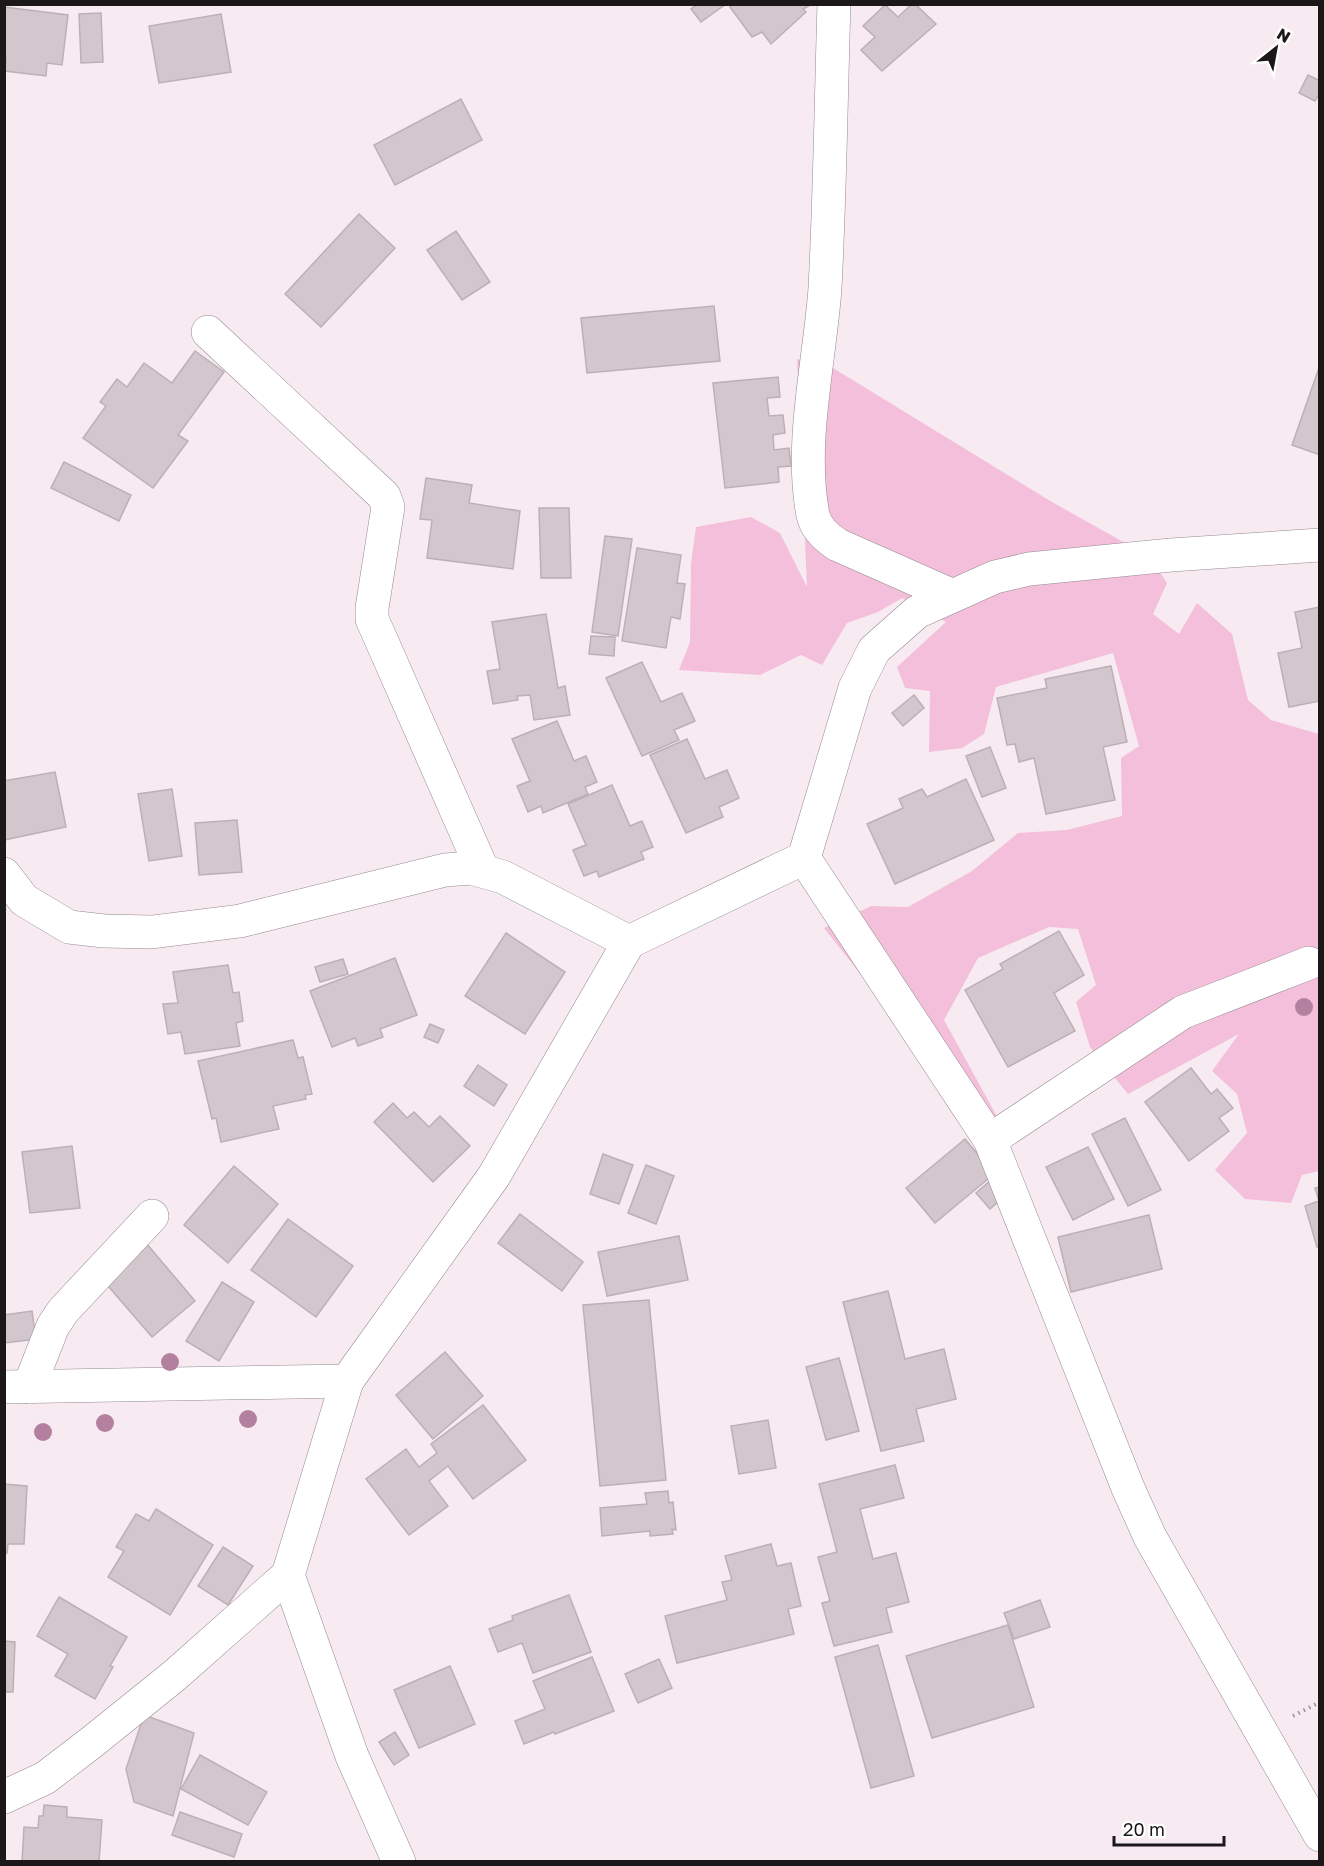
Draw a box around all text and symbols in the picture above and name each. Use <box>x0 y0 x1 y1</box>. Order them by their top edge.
north arrow <box>1246 18 1306 78</box>
text: N <box>1273 23 1294 47</box>
scale bar <box>1114 1809 1224 1847</box>
text: 20 m <box>1123 1818 1165 1840</box>

